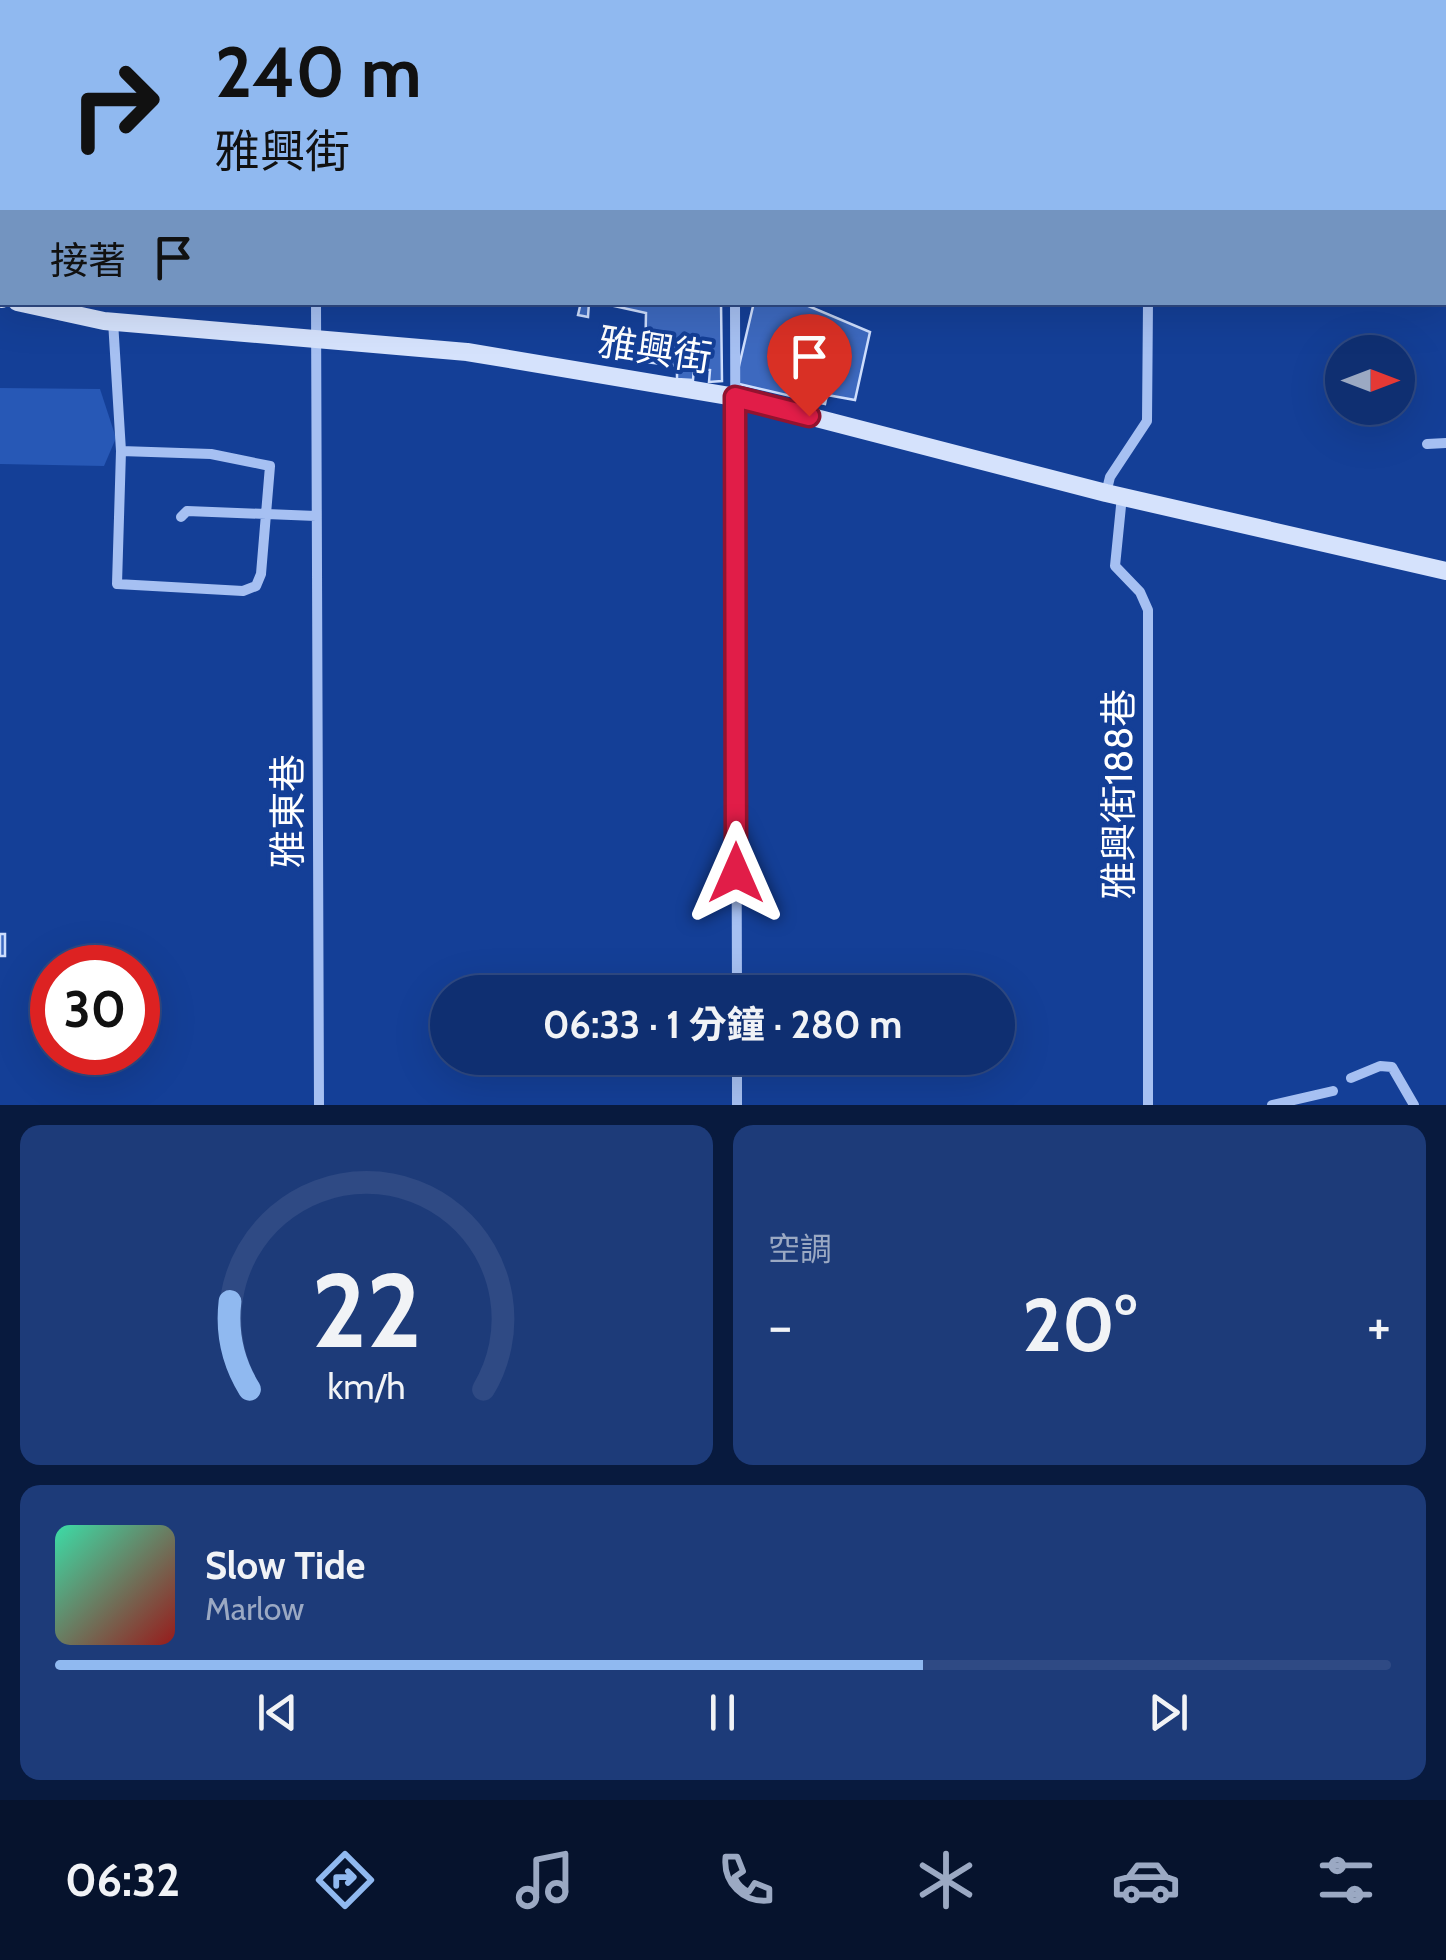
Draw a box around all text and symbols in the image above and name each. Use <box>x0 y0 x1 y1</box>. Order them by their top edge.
text: 240 m <box>215 29 422 115</box>
icon: right <box>50 40 180 170</box>
text: 雅興街 <box>215 124 350 178</box>
icon: arrive <box>146 230 201 285</box>
text: 接著 <box>50 237 126 284</box>
pin <box>767 314 852 417</box>
street label: 雅興街 <box>595 317 715 382</box>
icon: arrive <box>782 329 837 384</box>
north arrow <box>1325 335 1415 425</box>
map controls <box>1325 335 1415 425</box>
street label: 雅興街188巷 <box>1095 689 1142 899</box>
street label: 雅東巷 <box>264 754 311 868</box>
position arrow <box>684 821 788 925</box>
speed limit sign: 30 <box>30 945 160 1075</box>
text: 06:33 · 1 分鐘 · 280 m <box>543 1001 902 1048</box>
text: 空調 <box>768 1229 832 1268</box>
text: 22 <box>311 1247 422 1373</box>
text: 20° <box>1022 1279 1137 1370</box>
text: − <box>768 1292 792 1359</box>
text: + <box>1367 1292 1391 1359</box>
text: km/h <box>327 1365 406 1408</box>
text: Slow Tide <box>205 1542 365 1589</box>
text: Marlow <box>205 1589 304 1628</box>
icon: previous <box>250 1685 305 1740</box>
icon: pause <box>695 1685 750 1740</box>
icon: next <box>1141 1685 1196 1740</box>
icon: directions <box>310 1845 380 1915</box>
icon: music <box>510 1845 580 1915</box>
icon: phone <box>711 1845 781 1915</box>
icon: climate <box>911 1845 981 1915</box>
icon: car <box>1111 1845 1181 1915</box>
icon: filters <box>1311 1845 1381 1915</box>
text: 06:32 <box>65 1853 180 1907</box>

